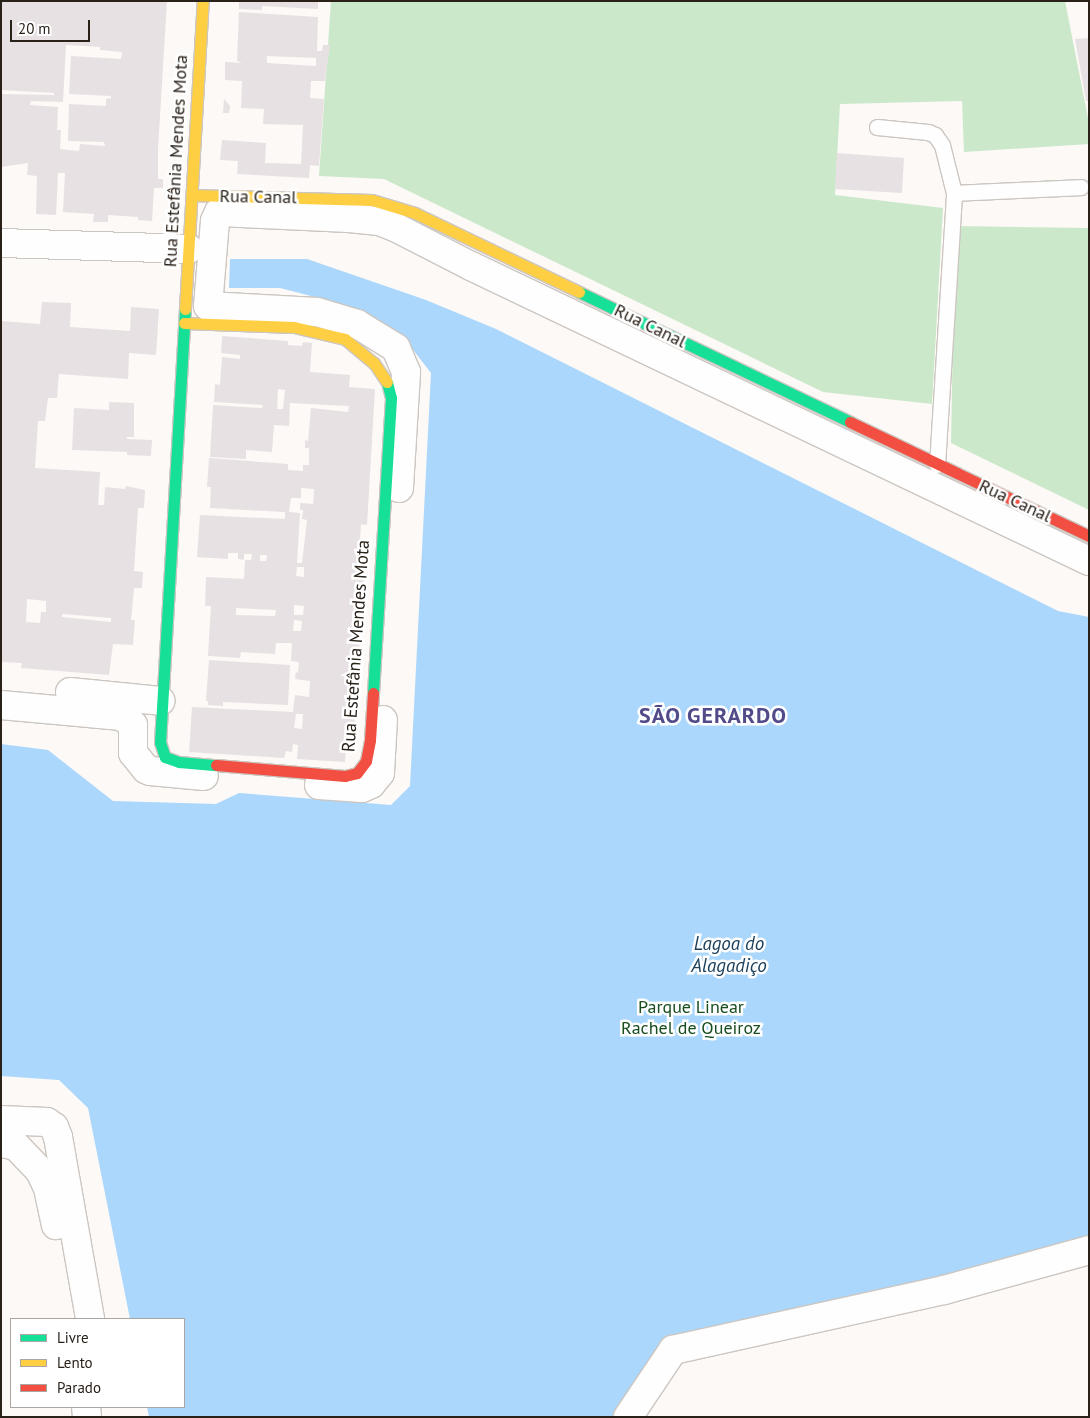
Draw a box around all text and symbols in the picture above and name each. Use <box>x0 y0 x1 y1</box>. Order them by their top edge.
scale bar <box>12 10 92 42</box>
text: 20 m <box>18 19 51 38</box>
street label: Rua Estefânia Mendes Mota <box>160 54 192 268</box>
street label: Rua Canal <box>219 186 297 208</box>
street label: Rua Canal <box>611 299 689 353</box>
street label: Rua Canal <box>976 475 1054 527</box>
street label: Rua Estefânia Mendes Mota <box>338 539 374 753</box>
district label: SÃO GERARDO <box>637 703 789 729</box>
water label: Lagoa do Alagadiço <box>691 933 767 977</box>
park label: Parque Linear Rachel de Queiroz <box>621 997 761 1040</box>
legend <box>10 1318 185 1408</box>
text: Livre <box>57 1328 89 1347</box>
text: Lento <box>57 1353 93 1372</box>
text: Parado <box>57 1378 101 1397</box>

